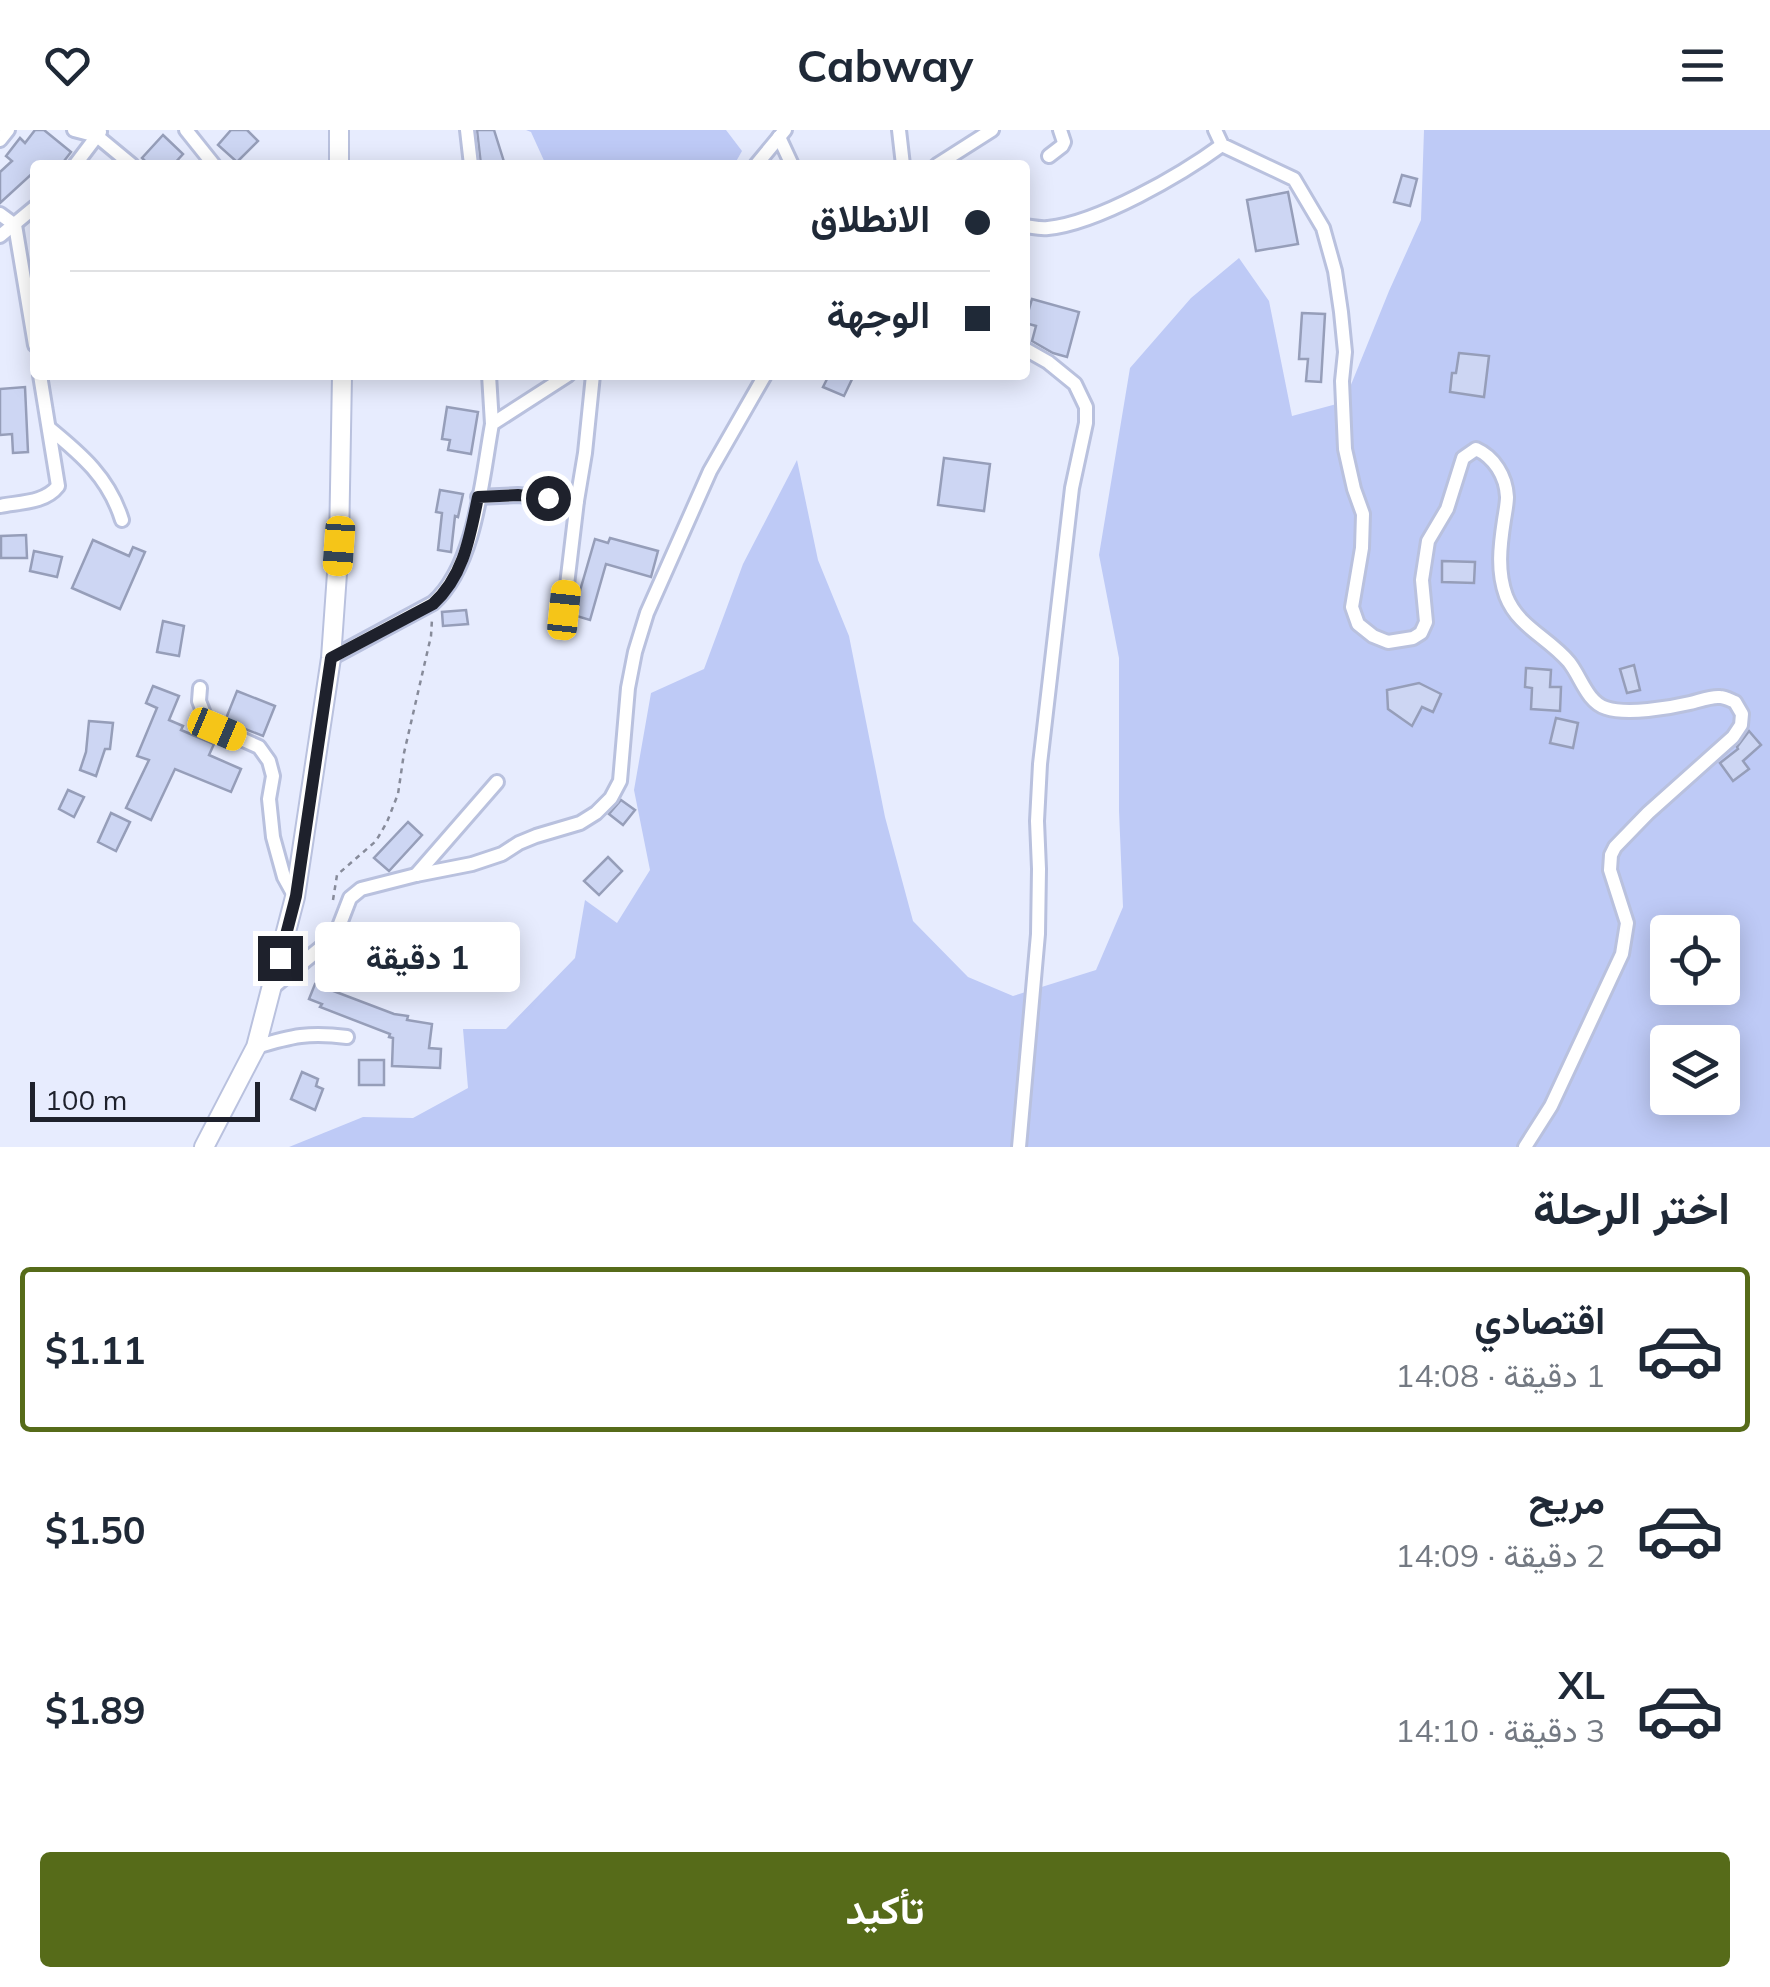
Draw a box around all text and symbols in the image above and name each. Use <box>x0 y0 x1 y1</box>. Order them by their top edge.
text: Cabway <box>797 37 973 93</box>
icon: heart <box>40 38 95 93</box>
icon: menu <box>1675 38 1730 93</box>
text: الانطلاق <box>811 194 930 242</box>
text: الوجهة <box>827 290 930 338</box>
route start <box>526 476 571 521</box>
car <box>322 515 356 577</box>
car <box>546 579 582 641</box>
car <box>184 703 250 755</box>
map controls <box>1650 915 1740 1115</box>
button: locate <box>1650 915 1740 1005</box>
callout: 1 دقيقة <box>315 923 520 993</box>
route end <box>258 936 303 981</box>
text: 1 دقيقة <box>366 937 469 977</box>
button: layers <box>1650 1025 1740 1115</box>
scale bar <box>30 1077 260 1121</box>
text: 100 m <box>45 1082 127 1117</box>
text: اختر الرحلة <box>1533 1179 1730 1235</box>
text: اقتصادي <box>1474 1296 1605 1344</box>
icon: car <box>1635 1305 1725 1395</box>
text: $1.11 <box>45 1326 146 1374</box>
text: 1 دقيقة · 14:08 <box>1395 1355 1605 1395</box>
text: مريح <box>1529 1476 1605 1524</box>
icon: car <box>1635 1485 1725 1575</box>
text: $1.50 <box>45 1506 146 1554</box>
text: 2 دقيقة · 14:09 <box>1395 1535 1605 1575</box>
text: XL <box>1558 1661 1605 1709</box>
icon: car <box>1635 1665 1725 1755</box>
text: $1.89 <box>45 1686 146 1734</box>
text: 3 دقيقة · 14:10 <box>1395 1710 1605 1750</box>
button: تأكيد <box>40 1852 1730 1967</box>

